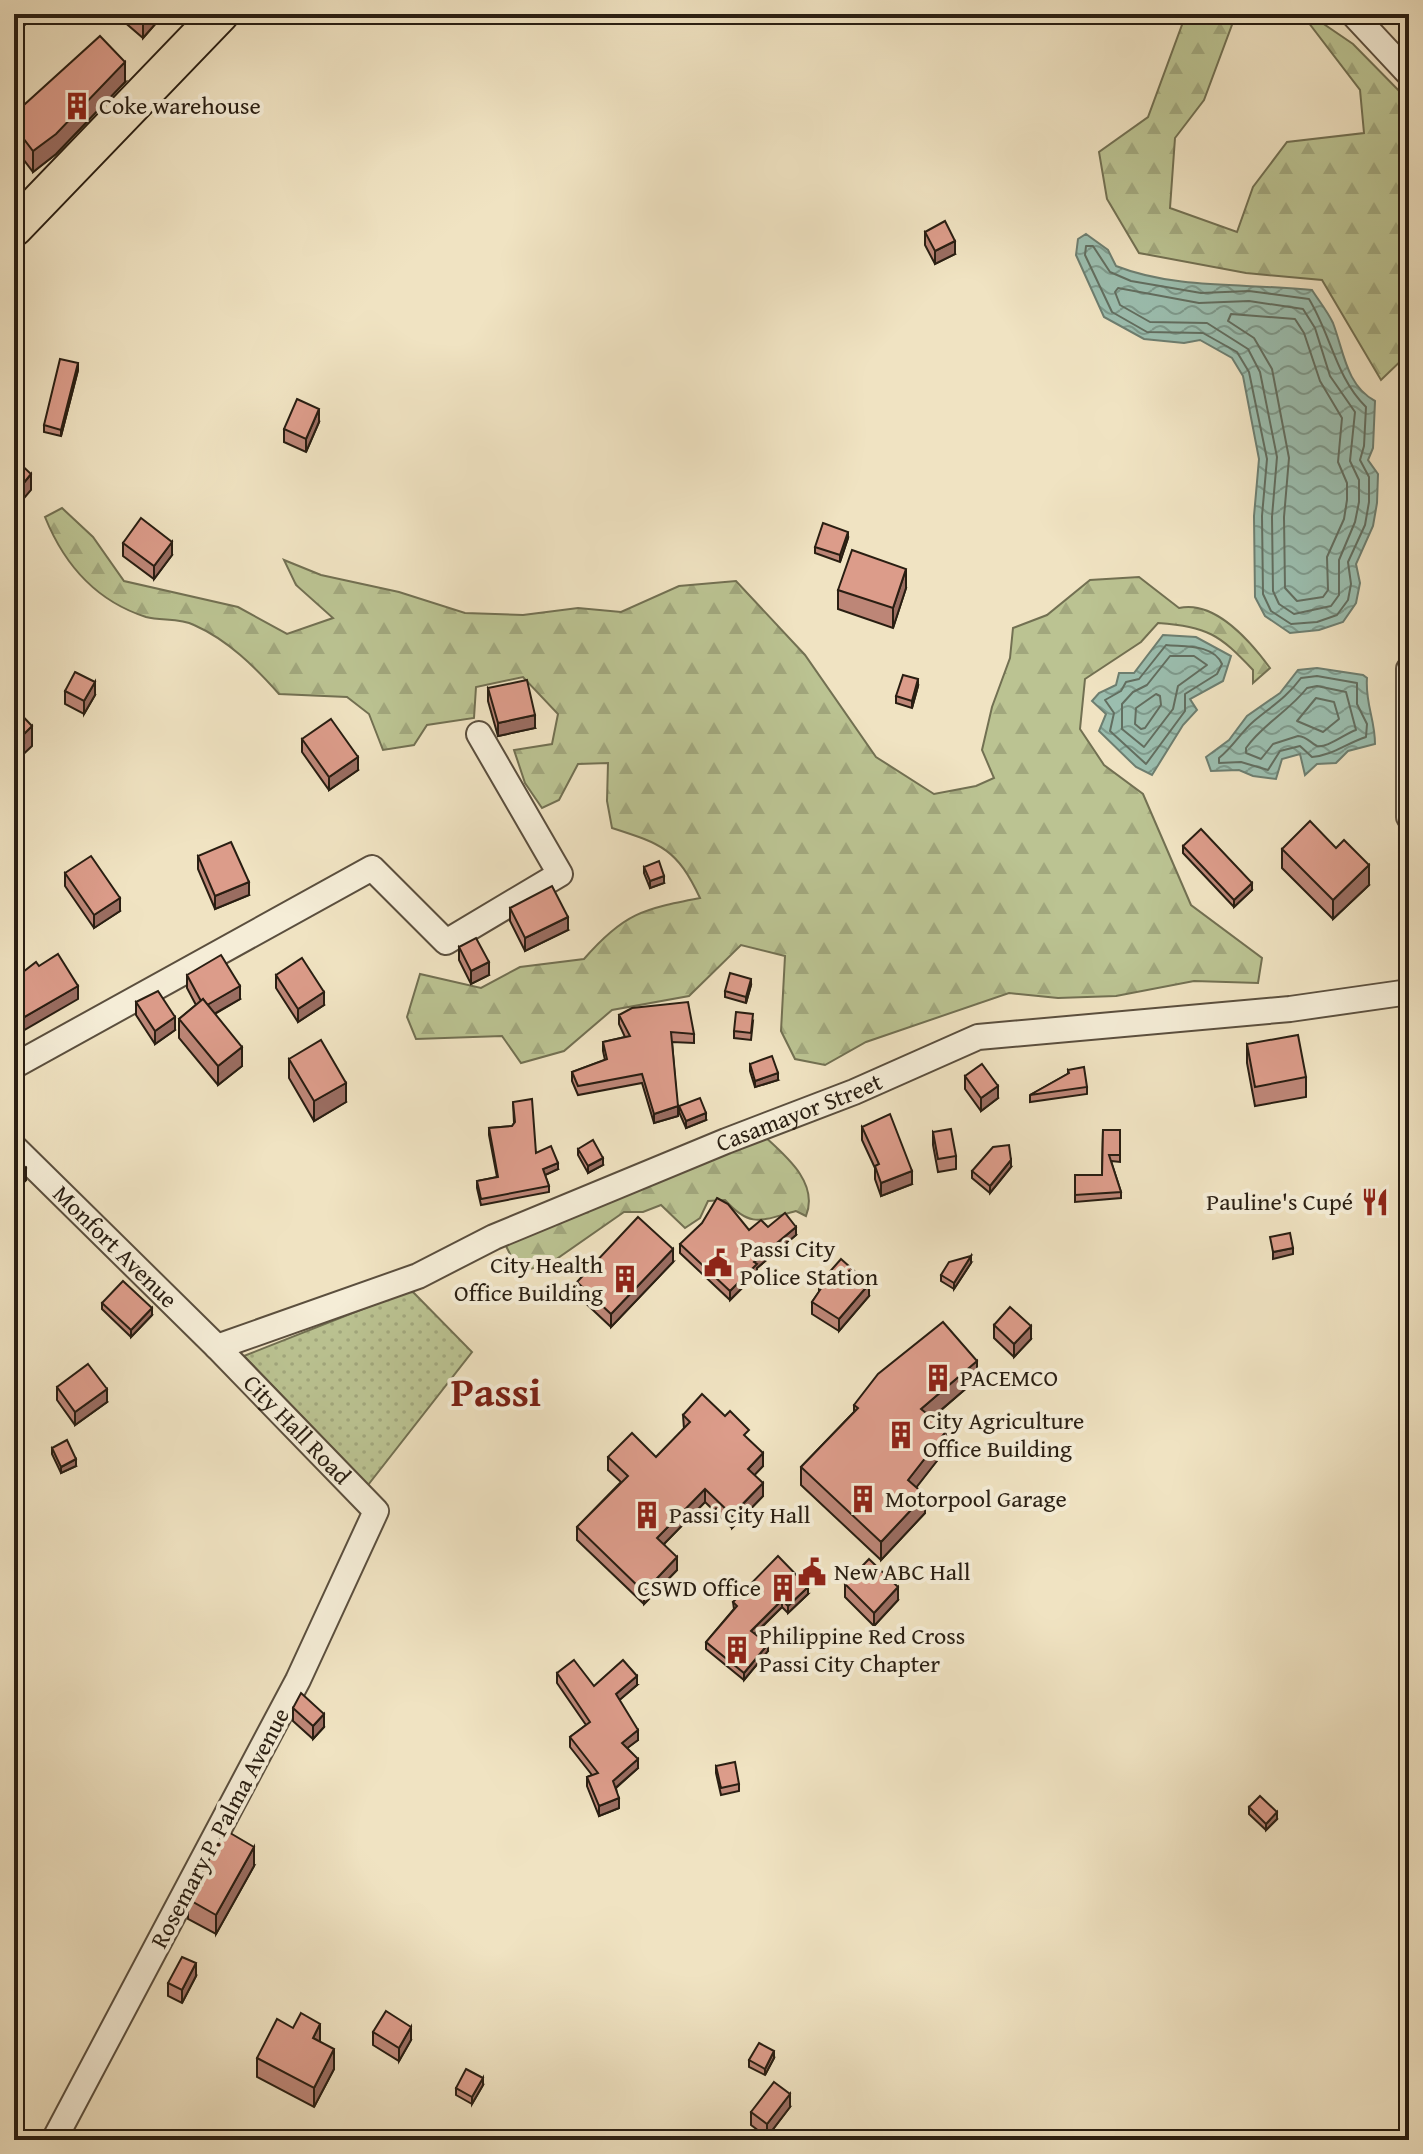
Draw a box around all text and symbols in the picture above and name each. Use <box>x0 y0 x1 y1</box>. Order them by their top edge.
place label: Coke warehouse <box>99 88 261 123</box>
building icon: Coke warehouse <box>62 91 92 121</box>
street label: Casamayor Street <box>710 1063 888 1160</box>
street label: Monfort Avenue <box>45 1177 186 1316</box>
place label: Pauline's Cupé <box>1206 1184 1353 1219</box>
restaurant icon: Pauline's Cupé <box>1360 1187 1390 1217</box>
place label: Passi City Police Station <box>740 1231 879 1294</box>
place label: City Health Office Building <box>454 1247 604 1310</box>
public building icon: Passi City Police Station <box>703 1248 733 1278</box>
building icon: City Health Office Building <box>610 1264 640 1294</box>
place label: PACEMCO <box>960 1360 1058 1395</box>
district label: Passi <box>451 1362 541 1421</box>
building icon: PACEMCO <box>923 1363 953 1393</box>
street label: City Hall Road <box>235 1366 359 1492</box>
place label: City Agriculture Office Building <box>923 1403 1084 1466</box>
building icon: City Agriculture Office Building <box>886 1420 916 1450</box>
place label: Motorpool Garage <box>885 1481 1067 1516</box>
building icon: Motorpool Garage <box>848 1484 878 1514</box>
place label: Passi City Hall <box>669 1497 811 1532</box>
building icon: Passi City Hall <box>632 1500 662 1530</box>
place label: New ABC Hall <box>834 1554 971 1589</box>
public building icon: New ABC Hall <box>797 1557 827 1587</box>
place label: CSWD Office <box>637 1570 761 1605</box>
building icon: CSWD Office <box>768 1573 798 1603</box>
place label: Philippine Red Cross Passi City Chapter <box>759 1618 965 1681</box>
building icon: Philippine Red Cross Passi City Chapter <box>722 1635 752 1665</box>
street label: Rosemary P. Palma Avenue <box>141 1701 298 1954</box>

